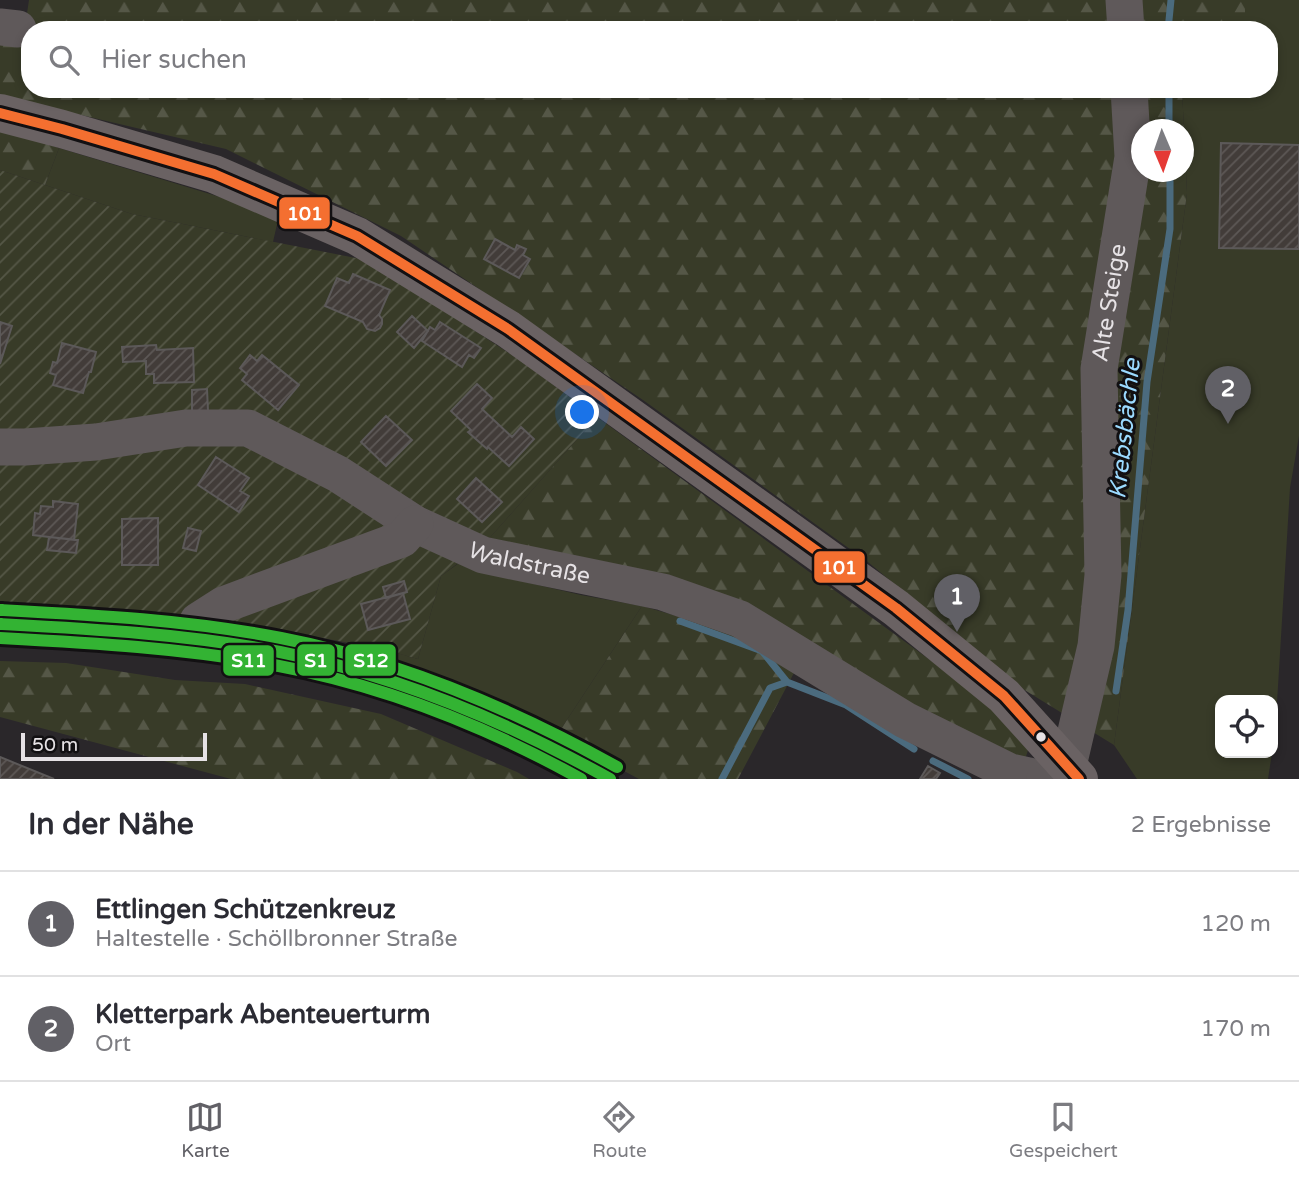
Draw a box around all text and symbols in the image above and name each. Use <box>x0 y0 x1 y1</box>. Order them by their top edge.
search box <box>21 21 1278 98</box>
icon: search <box>45 41 83 79</box>
text: Hier suchen <box>101 44 247 75</box>
north arrow <box>1131 119 1194 182</box>
line badge: 101 <box>278 196 331 230</box>
text: 101 <box>287 203 323 225</box>
street label: Alte Steige <box>1086 242 1133 364</box>
water label: Krebsbächle <box>1103 356 1147 501</box>
pin: 2 <box>1205 366 1251 424</box>
your location <box>565 395 599 429</box>
street label: Waldstraße <box>464 536 593 591</box>
line badge: 101 <box>813 550 866 584</box>
text: 101 <box>821 557 857 579</box>
pin: 1 <box>934 574 980 632</box>
line badge: S1 <box>296 643 336 677</box>
line badge: S12 <box>344 643 397 677</box>
line badge: S11 <box>222 644 275 677</box>
text: S11 <box>231 650 267 672</box>
text: S1 <box>304 650 328 672</box>
text: S12 <box>353 650 389 672</box>
map controls <box>1215 695 1278 758</box>
button: locate <box>1215 695 1278 758</box>
scale bar <box>21 730 206 762</box>
unlabelled marker <box>1034 730 1048 744</box>
text: 50 m <box>32 734 78 756</box>
text: In der Nähe <box>28 806 194 843</box>
text: 2 Ergebnisse <box>1131 811 1271 839</box>
text: Ettlingen Schützenkreuz <box>95 894 396 925</box>
text: 1 <box>44 910 58 938</box>
text: 120 m <box>1201 910 1271 938</box>
text: Haltestelle · Schöllbronner Straße <box>95 925 458 953</box>
text: Kletterpark Abenteuerturm <box>95 999 430 1030</box>
text: 2 <box>44 1015 58 1043</box>
text: 170 m <box>1201 1015 1271 1043</box>
text: Ort <box>95 1030 131 1058</box>
tab: Karte <box>181 1098 230 1162</box>
tab: Route <box>592 1098 647 1162</box>
tab: Gespeichert <box>1009 1098 1118 1162</box>

